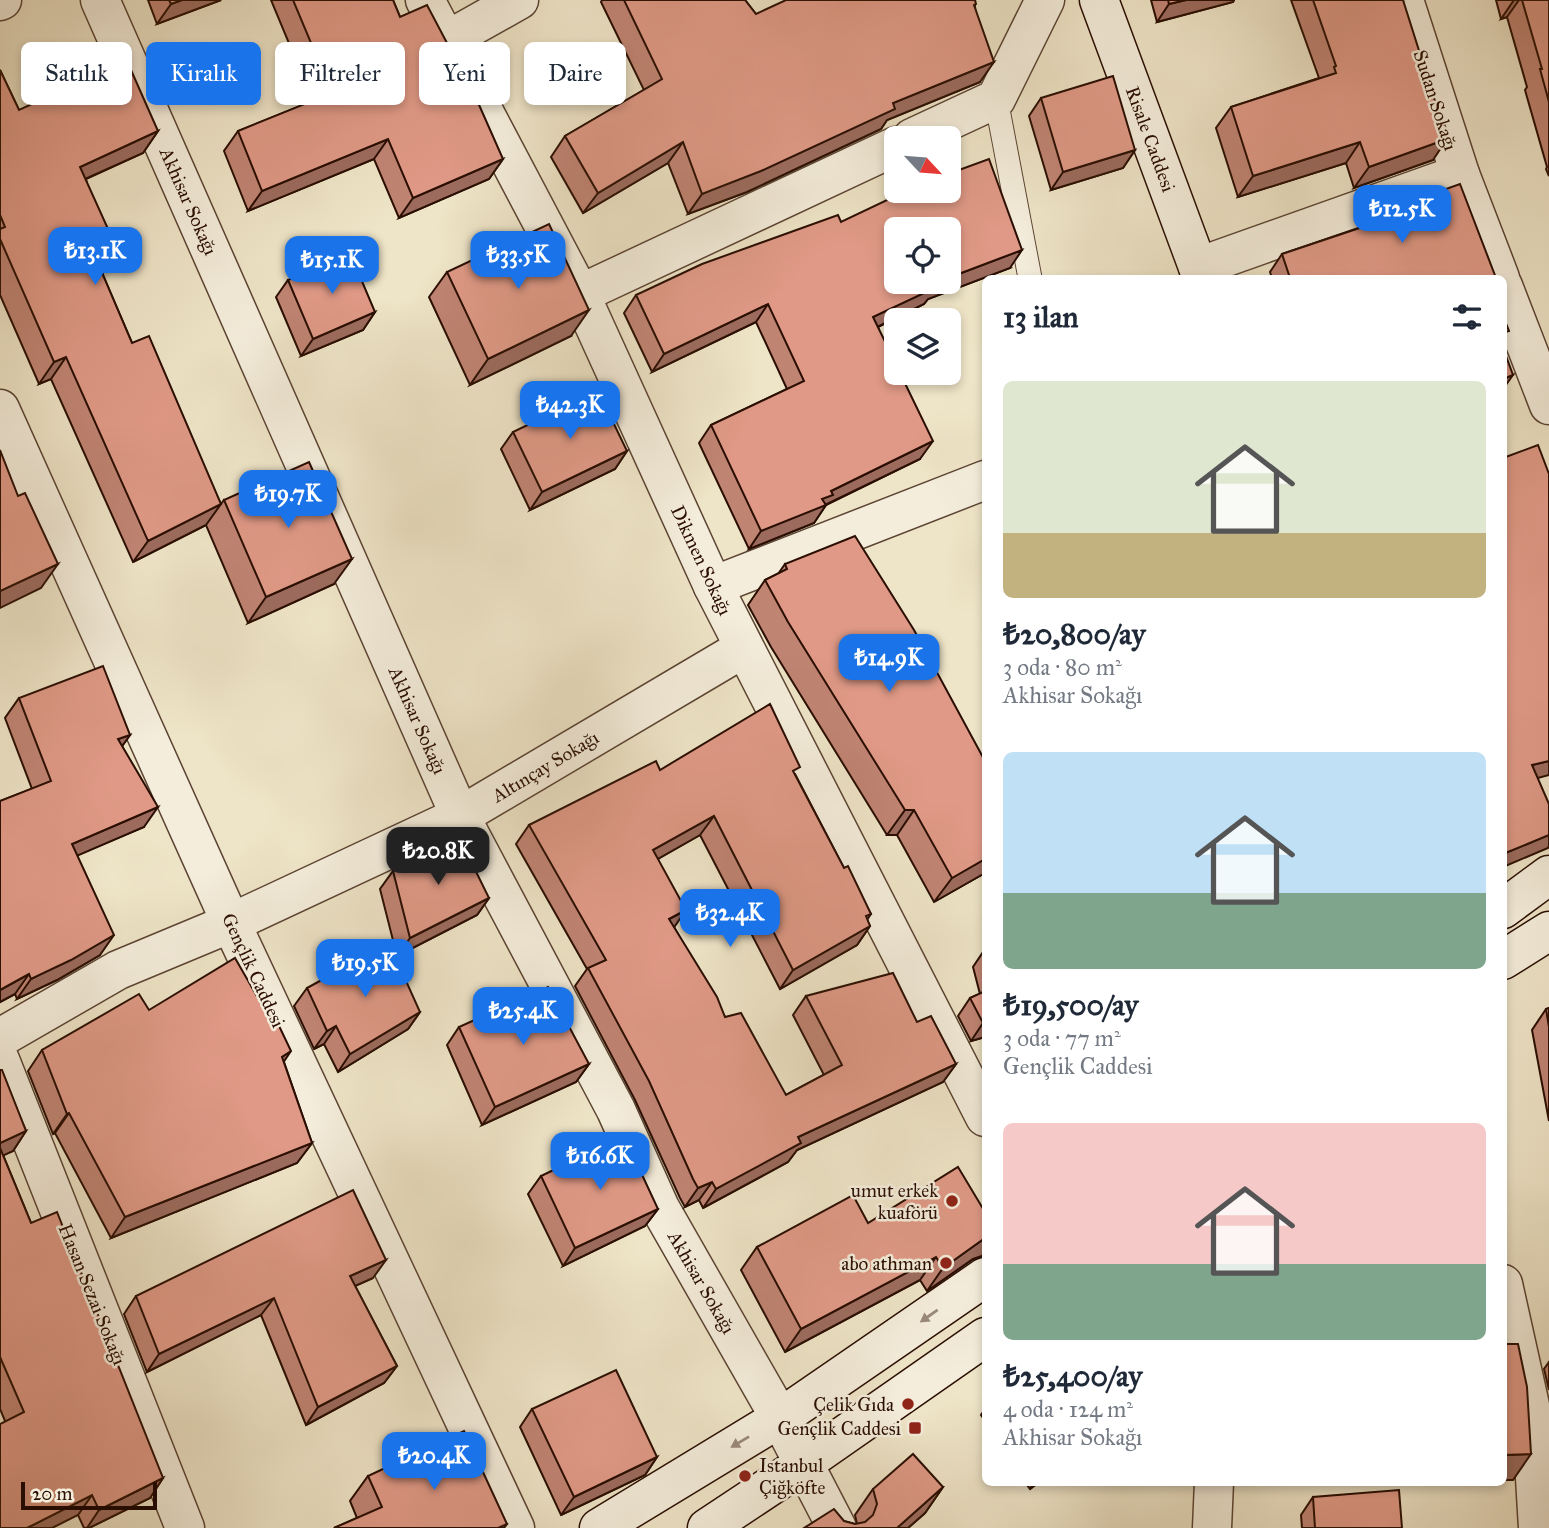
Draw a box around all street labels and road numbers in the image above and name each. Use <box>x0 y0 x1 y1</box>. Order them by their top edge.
street label: Sudan Sokağı <box>1407 47 1463 154</box>
street label: Risale Caddesi <box>1121 83 1180 195</box>
street label: Akhisar Sokağı <box>153 143 222 259</box>
street label: Dikmen Sokağı <box>665 502 737 619</box>
street label: Akhisar Sokağı <box>382 662 451 778</box>
street label: Altınçay Sokağı <box>487 726 603 809</box>
street label: Gençlik Caddesi <box>217 909 290 1031</box>
street label: Hasan Sezai Sokağı <box>53 1220 131 1369</box>
street label: Akhisar Sokağı <box>661 1226 740 1338</box>

